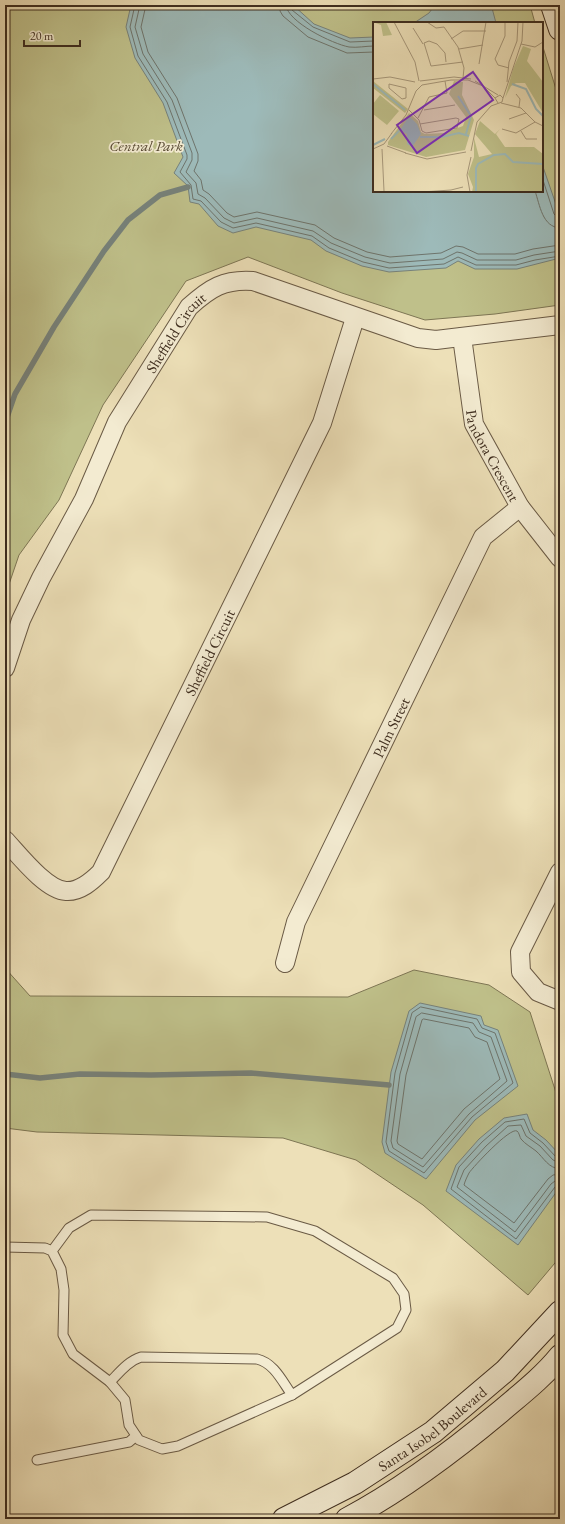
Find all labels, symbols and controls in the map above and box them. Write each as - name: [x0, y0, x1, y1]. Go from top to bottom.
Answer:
- scale bar: [24, 22, 80, 48]
- inset map: [373, 22, 543, 192]
- text: 20 m: [30, 28, 54, 44]
- park label: Central Park: [109, 136, 183, 155]
- street label: Sheffield Circuit: [141, 287, 209, 376]
- street label: Pandora Crescent: [463, 408, 525, 505]
- street label: Sheffield Circuit: [180, 606, 239, 699]
- street label: Palm Street: [368, 694, 413, 761]
- street label: Santa Isobel Boulevard: [374, 1381, 490, 1475]

